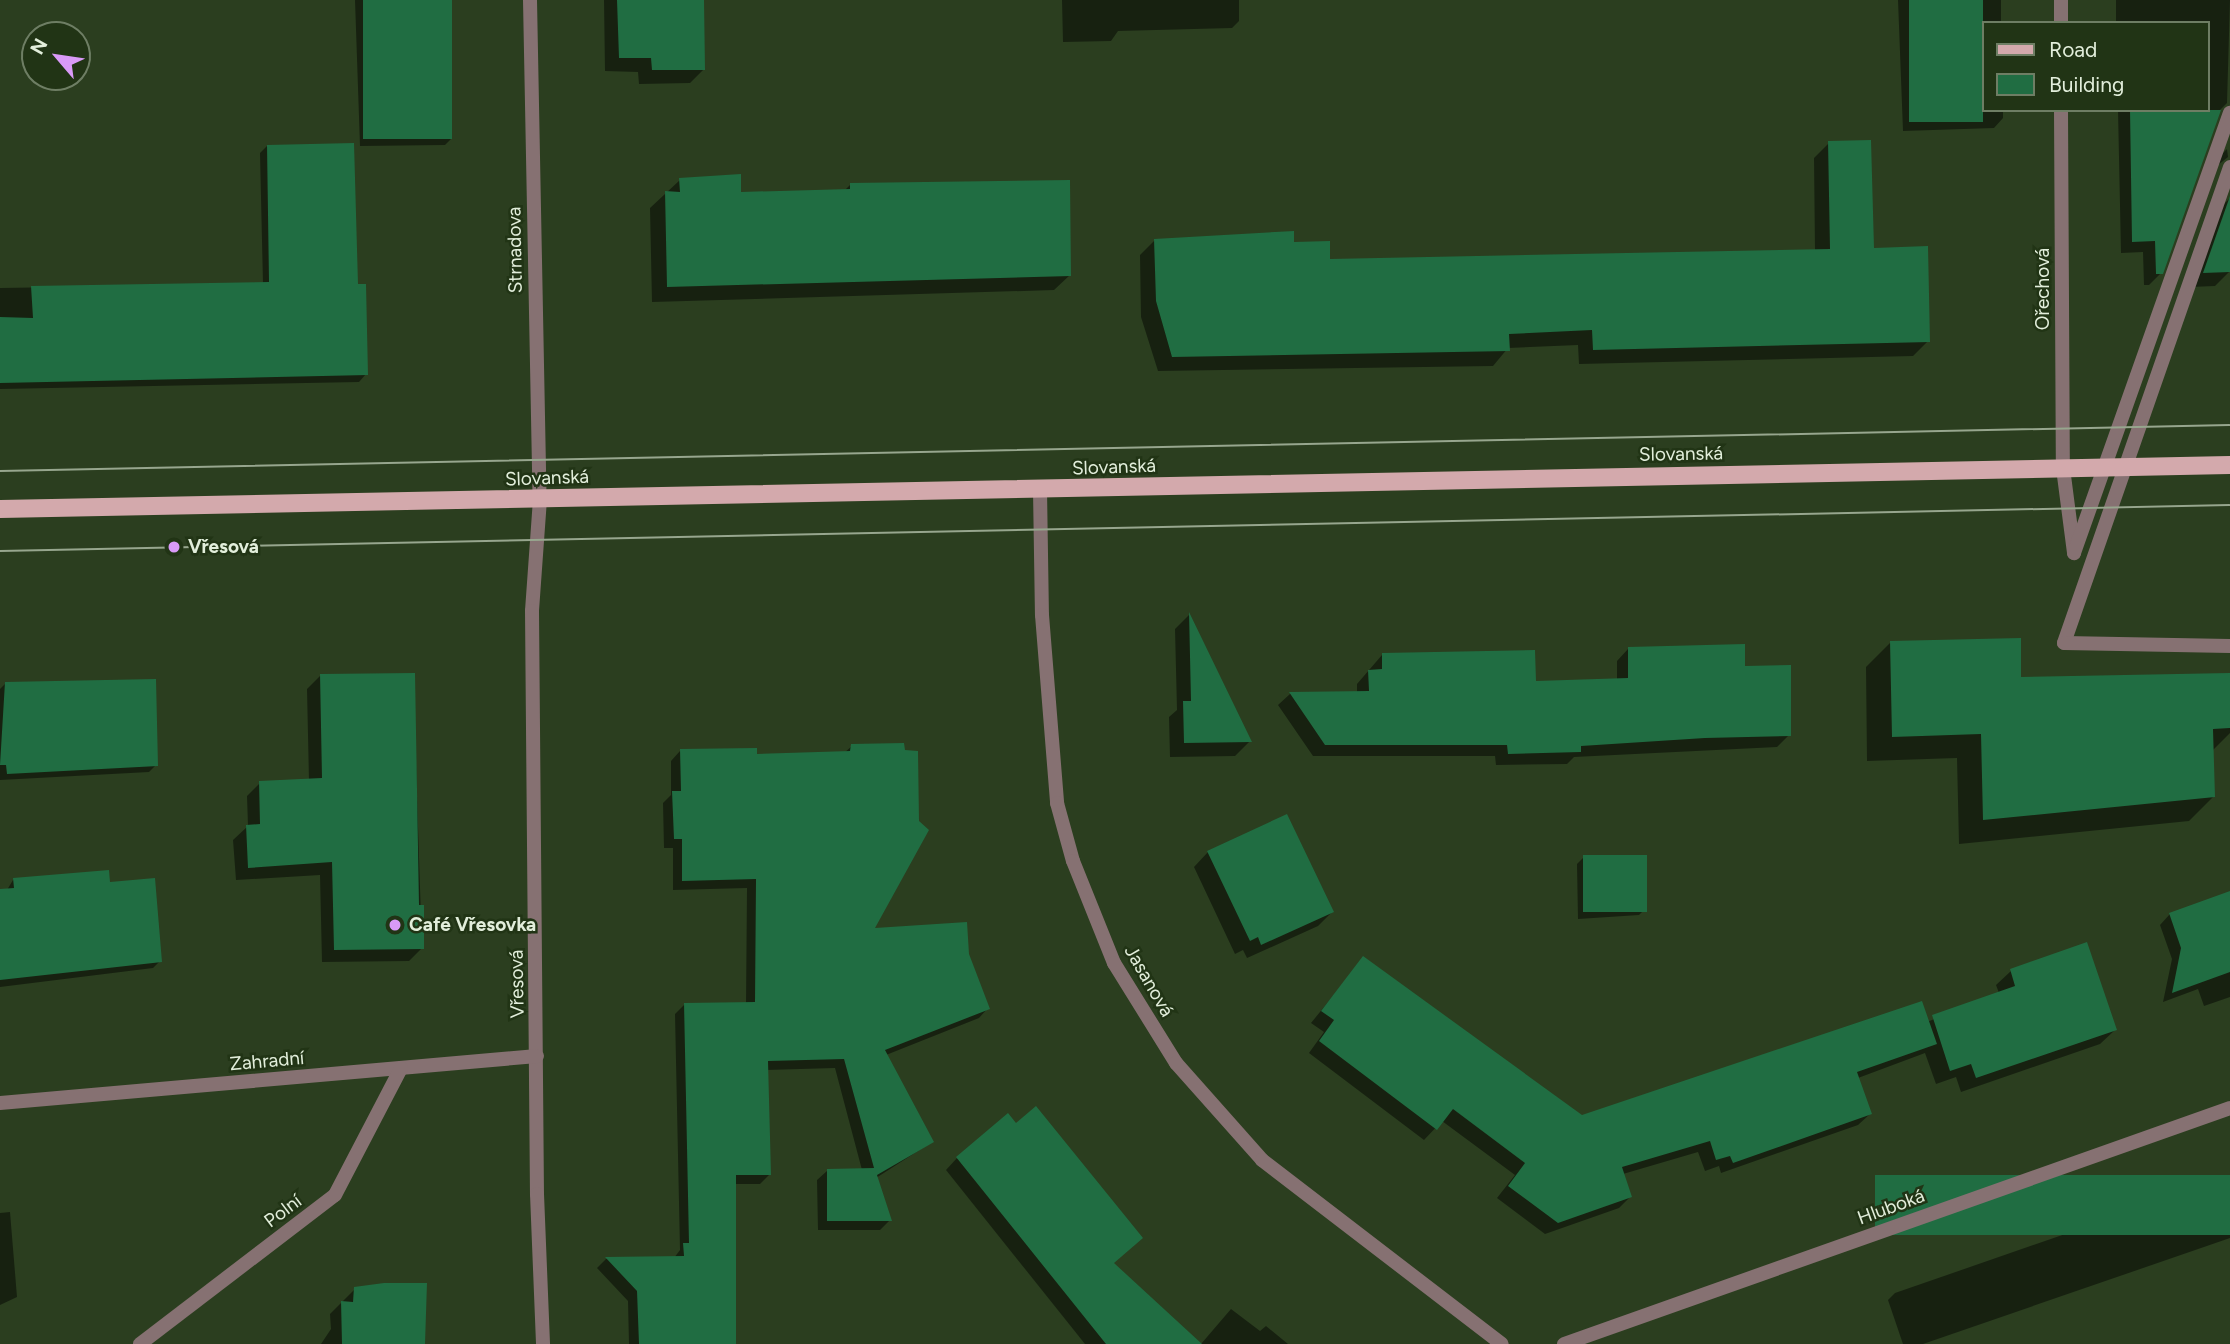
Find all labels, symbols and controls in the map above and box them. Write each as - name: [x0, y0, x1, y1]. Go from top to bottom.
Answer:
- north arrow: [21, 21, 91, 91]
- legend: [1982, 21, 2209, 112]
- text: N: [25, 35, 53, 59]
- text: Road: [2049, 37, 2097, 62]
- text: Building: [2049, 72, 2124, 97]
- street label: Strnadova: [503, 206, 527, 294]
- street label: Ořechová: [2032, 248, 2054, 330]
- street label: Slovanská: [1639, 442, 1723, 466]
- street label: Slovanská: [1072, 454, 1156, 480]
- street label: Slovanská: [505, 465, 589, 491]
- place label: Vřesová: [188, 536, 259, 558]
- marker: Vřesová: [166, 539, 182, 555]
- place label: Café Vřesovka: [409, 914, 536, 936]
- marker: Café Vřesovka: [387, 917, 403, 933]
- street label: Jasanová: [1119, 941, 1179, 1021]
- street label: Vřesová: [505, 949, 529, 1019]
- street label: Zahradní: [229, 1046, 305, 1076]
- street label: Hluboká: [1854, 1184, 1928, 1230]
- street label: Polní: [260, 1190, 306, 1232]

